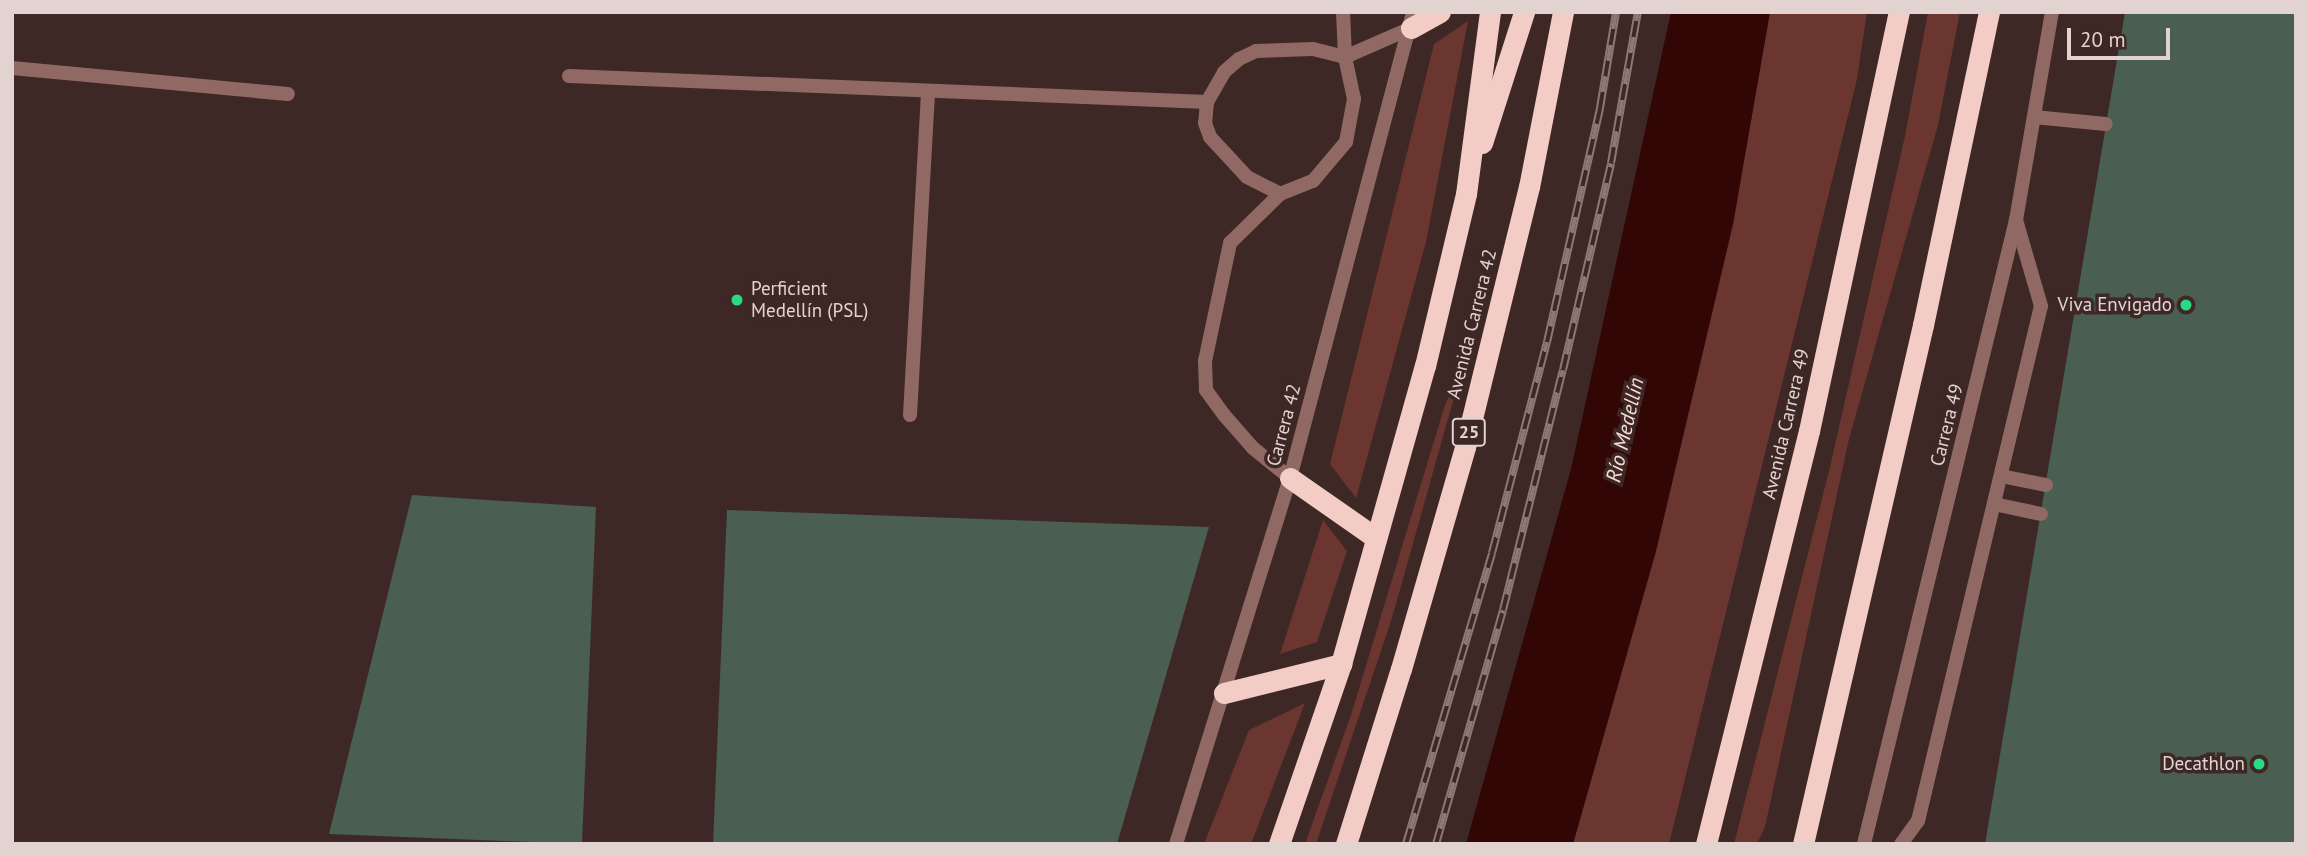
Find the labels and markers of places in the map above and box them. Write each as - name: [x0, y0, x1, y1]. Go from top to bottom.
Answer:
- place label: Perficient Medellín (PSL): [751, 278, 868, 322]
- marker: Perficient Medellín (PSL): [729, 292, 745, 308]
- place label: Viva Envigado: [2058, 294, 2172, 316]
- marker: Viva Envigado: [2178, 297, 2194, 313]
- place label: Decathlon: [2162, 753, 2245, 775]
- marker: Decathlon: [2251, 756, 2267, 772]

